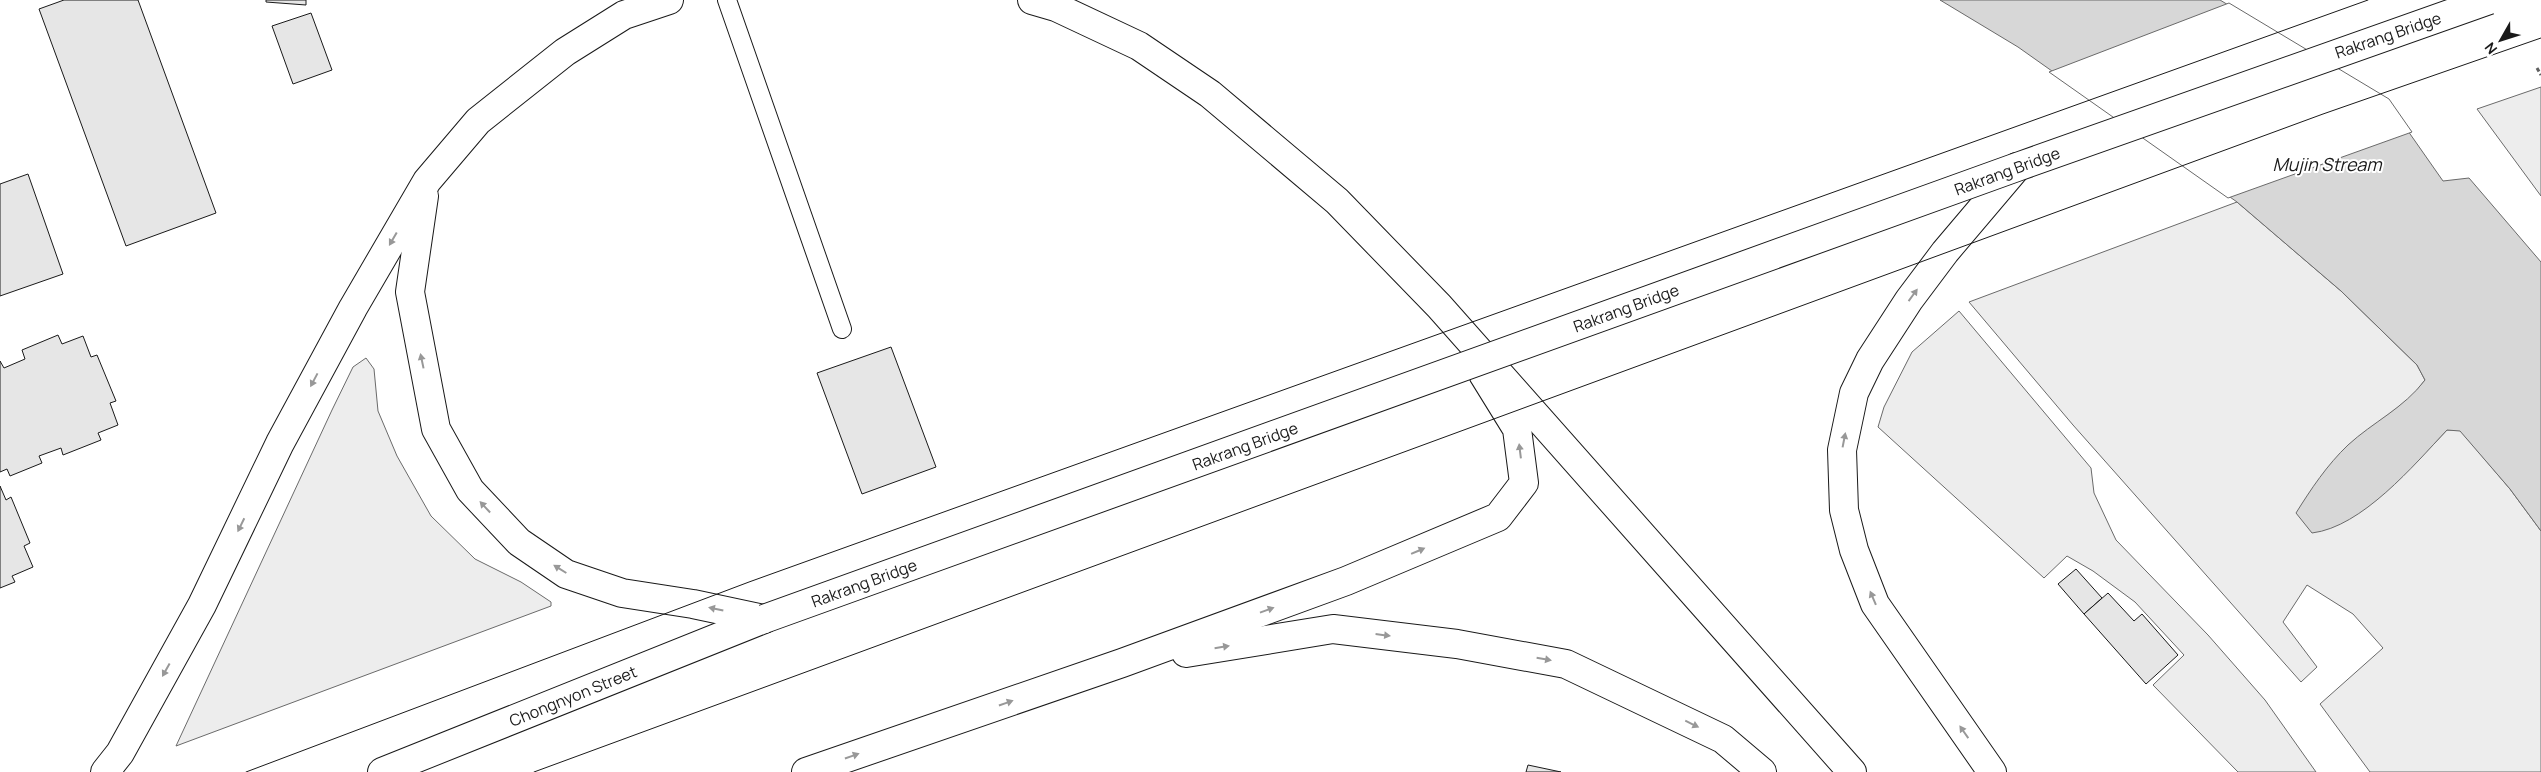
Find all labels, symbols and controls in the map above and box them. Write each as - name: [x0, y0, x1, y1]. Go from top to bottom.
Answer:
- street label: Rakrang Bridge: [2332, 7, 2444, 63]
- north arrow: [2476, 15, 2526, 65]
- text: N: [2480, 39, 2501, 58]
- street label: Rakrang Bridge: [1951, 142, 2063, 200]
- water label: Mujin Stream: [2272, 152, 2383, 176]
- one-way arrow: [389, 232, 398, 245]
- street label: Rakrang Bridge: [1570, 279, 1682, 337]
- one-way arrow: [1908, 288, 1918, 302]
- one-way arrow: [418, 353, 426, 368]
- one-way arrow: [310, 373, 318, 388]
- street label: Rakrang Bridge: [1189, 417, 1301, 475]
- one-way arrow: [1841, 432, 1849, 448]
- one-way arrow: [1516, 443, 1524, 459]
- one-way arrow: [479, 501, 491, 513]
- one-way arrow: [236, 518, 244, 532]
- one-way arrow: [1411, 547, 1426, 555]
- street label: Rakrang Bridge: [808, 554, 920, 612]
- one-way arrow: [553, 565, 566, 574]
- one-way arrow: [1868, 591, 1876, 605]
- one-way arrow: [709, 605, 724, 613]
- one-way arrow: [1259, 606, 1274, 613]
- one-way arrow: [1375, 631, 1391, 639]
- one-way arrow: [1215, 643, 1231, 651]
- one-way arrow: [1536, 656, 1552, 664]
- street label: Chongnyon Street: [506, 660, 640, 732]
- one-way arrow: [162, 663, 171, 676]
- one-way arrow: [999, 699, 1014, 707]
- one-way arrow: [1685, 720, 1699, 728]
- one-way arrow: [1959, 725, 1969, 739]
- one-way arrow: [845, 752, 860, 760]

